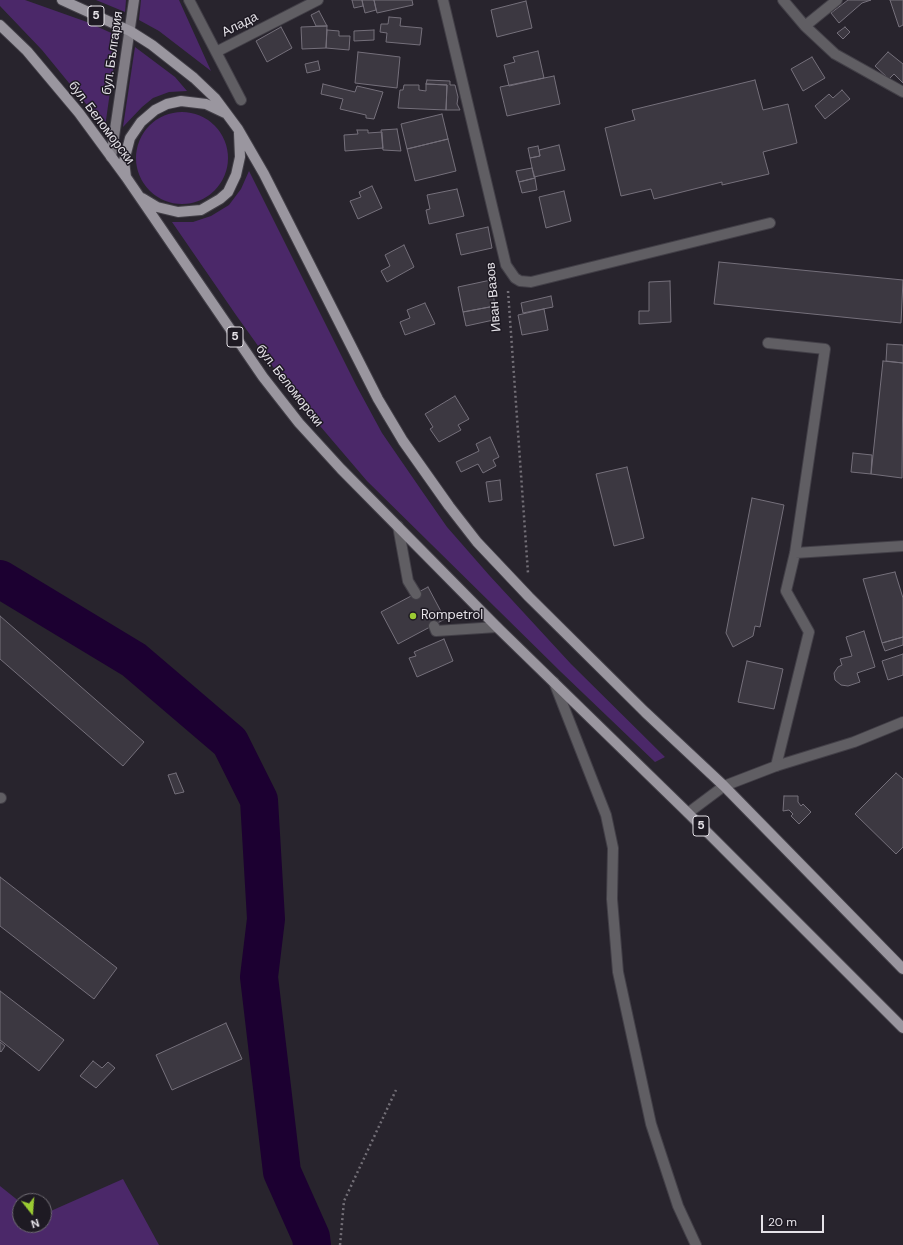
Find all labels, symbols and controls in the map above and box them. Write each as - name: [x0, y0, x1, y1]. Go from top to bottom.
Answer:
- road number: 5: [88, 6, 104, 26]
- street label: Алада: [219, 9, 261, 41]
- street label: бул. България: [99, 10, 127, 96]
- street label: бул. Беломорски: [65, 78, 137, 168]
- street label: Иван Вазов: [483, 262, 505, 332]
- road number: 5: [227, 327, 243, 347]
- street label: бул. Беломорски: [252, 342, 326, 430]
- place label: Rompetrol: [421, 608, 483, 624]
- marker: Rompetrol: [408, 611, 418, 621]
- road number: 5: [693, 816, 709, 836]
- north arrow: [12, 1193, 52, 1233]
- scale bar: [763, 1207, 826, 1233]
- text: 20 m: [768, 1214, 797, 1230]
- text: N: [29, 1216, 41, 1231]

